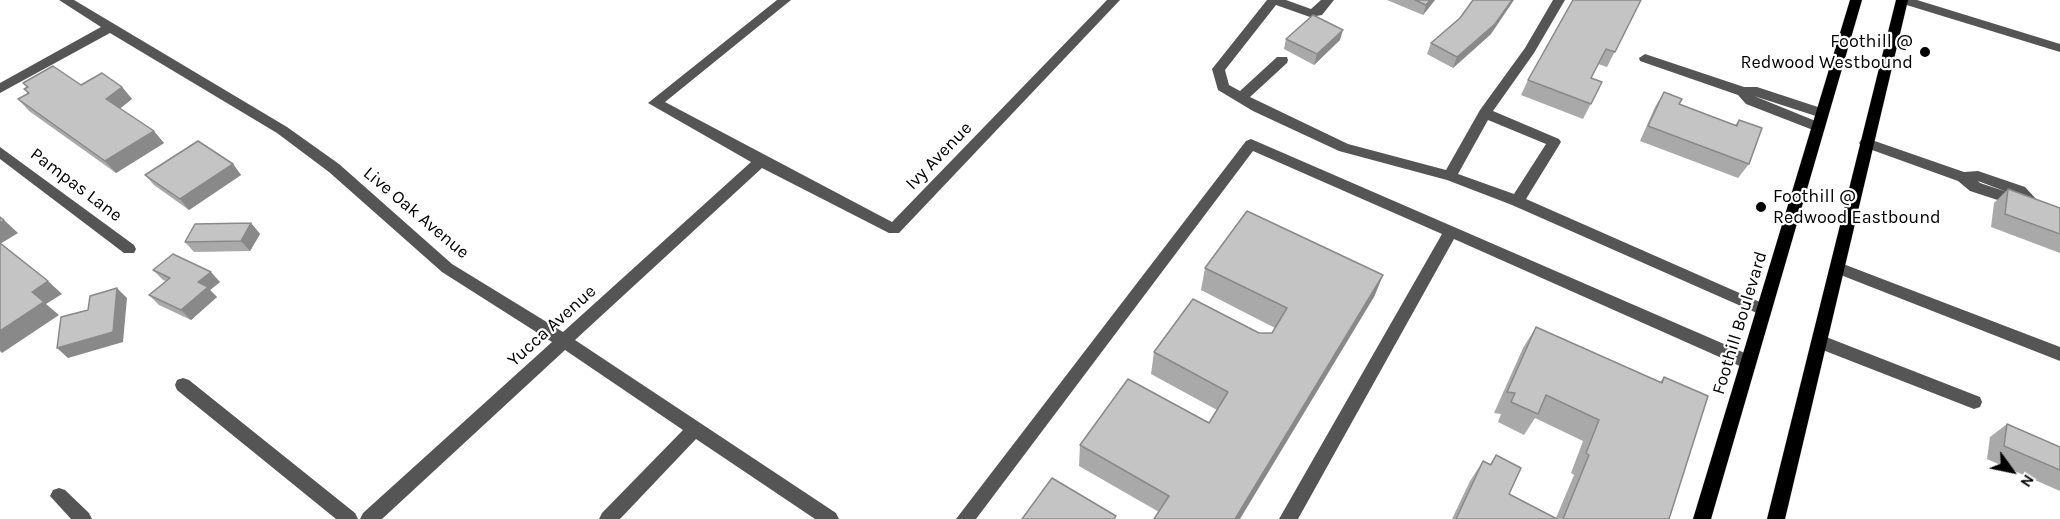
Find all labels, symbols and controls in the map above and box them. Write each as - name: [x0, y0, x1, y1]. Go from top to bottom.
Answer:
- place label: Foothill @ Redwood Westbound: [1740, 31, 1913, 74]
- marker: Foothill @ Redwood Westbound: [1918, 45, 1932, 59]
- street label: Ivy Avenue: [901, 118, 977, 194]
- street label: Pampas Lane: [26, 143, 126, 227]
- street label: Live Oak Avenue: [359, 162, 473, 264]
- place label: Foothill @ Redwood Eastbound: [1773, 186, 1941, 228]
- marker: Foothill @ Redwood Eastbound: [1754, 200, 1768, 214]
- street label: Foothill Boulevard: [1708, 249, 1772, 397]
- street label: Yucca Avenue: [503, 281, 601, 371]
- north arrow: [1982, 441, 2042, 501]
- text: N: [2016, 471, 2039, 491]

